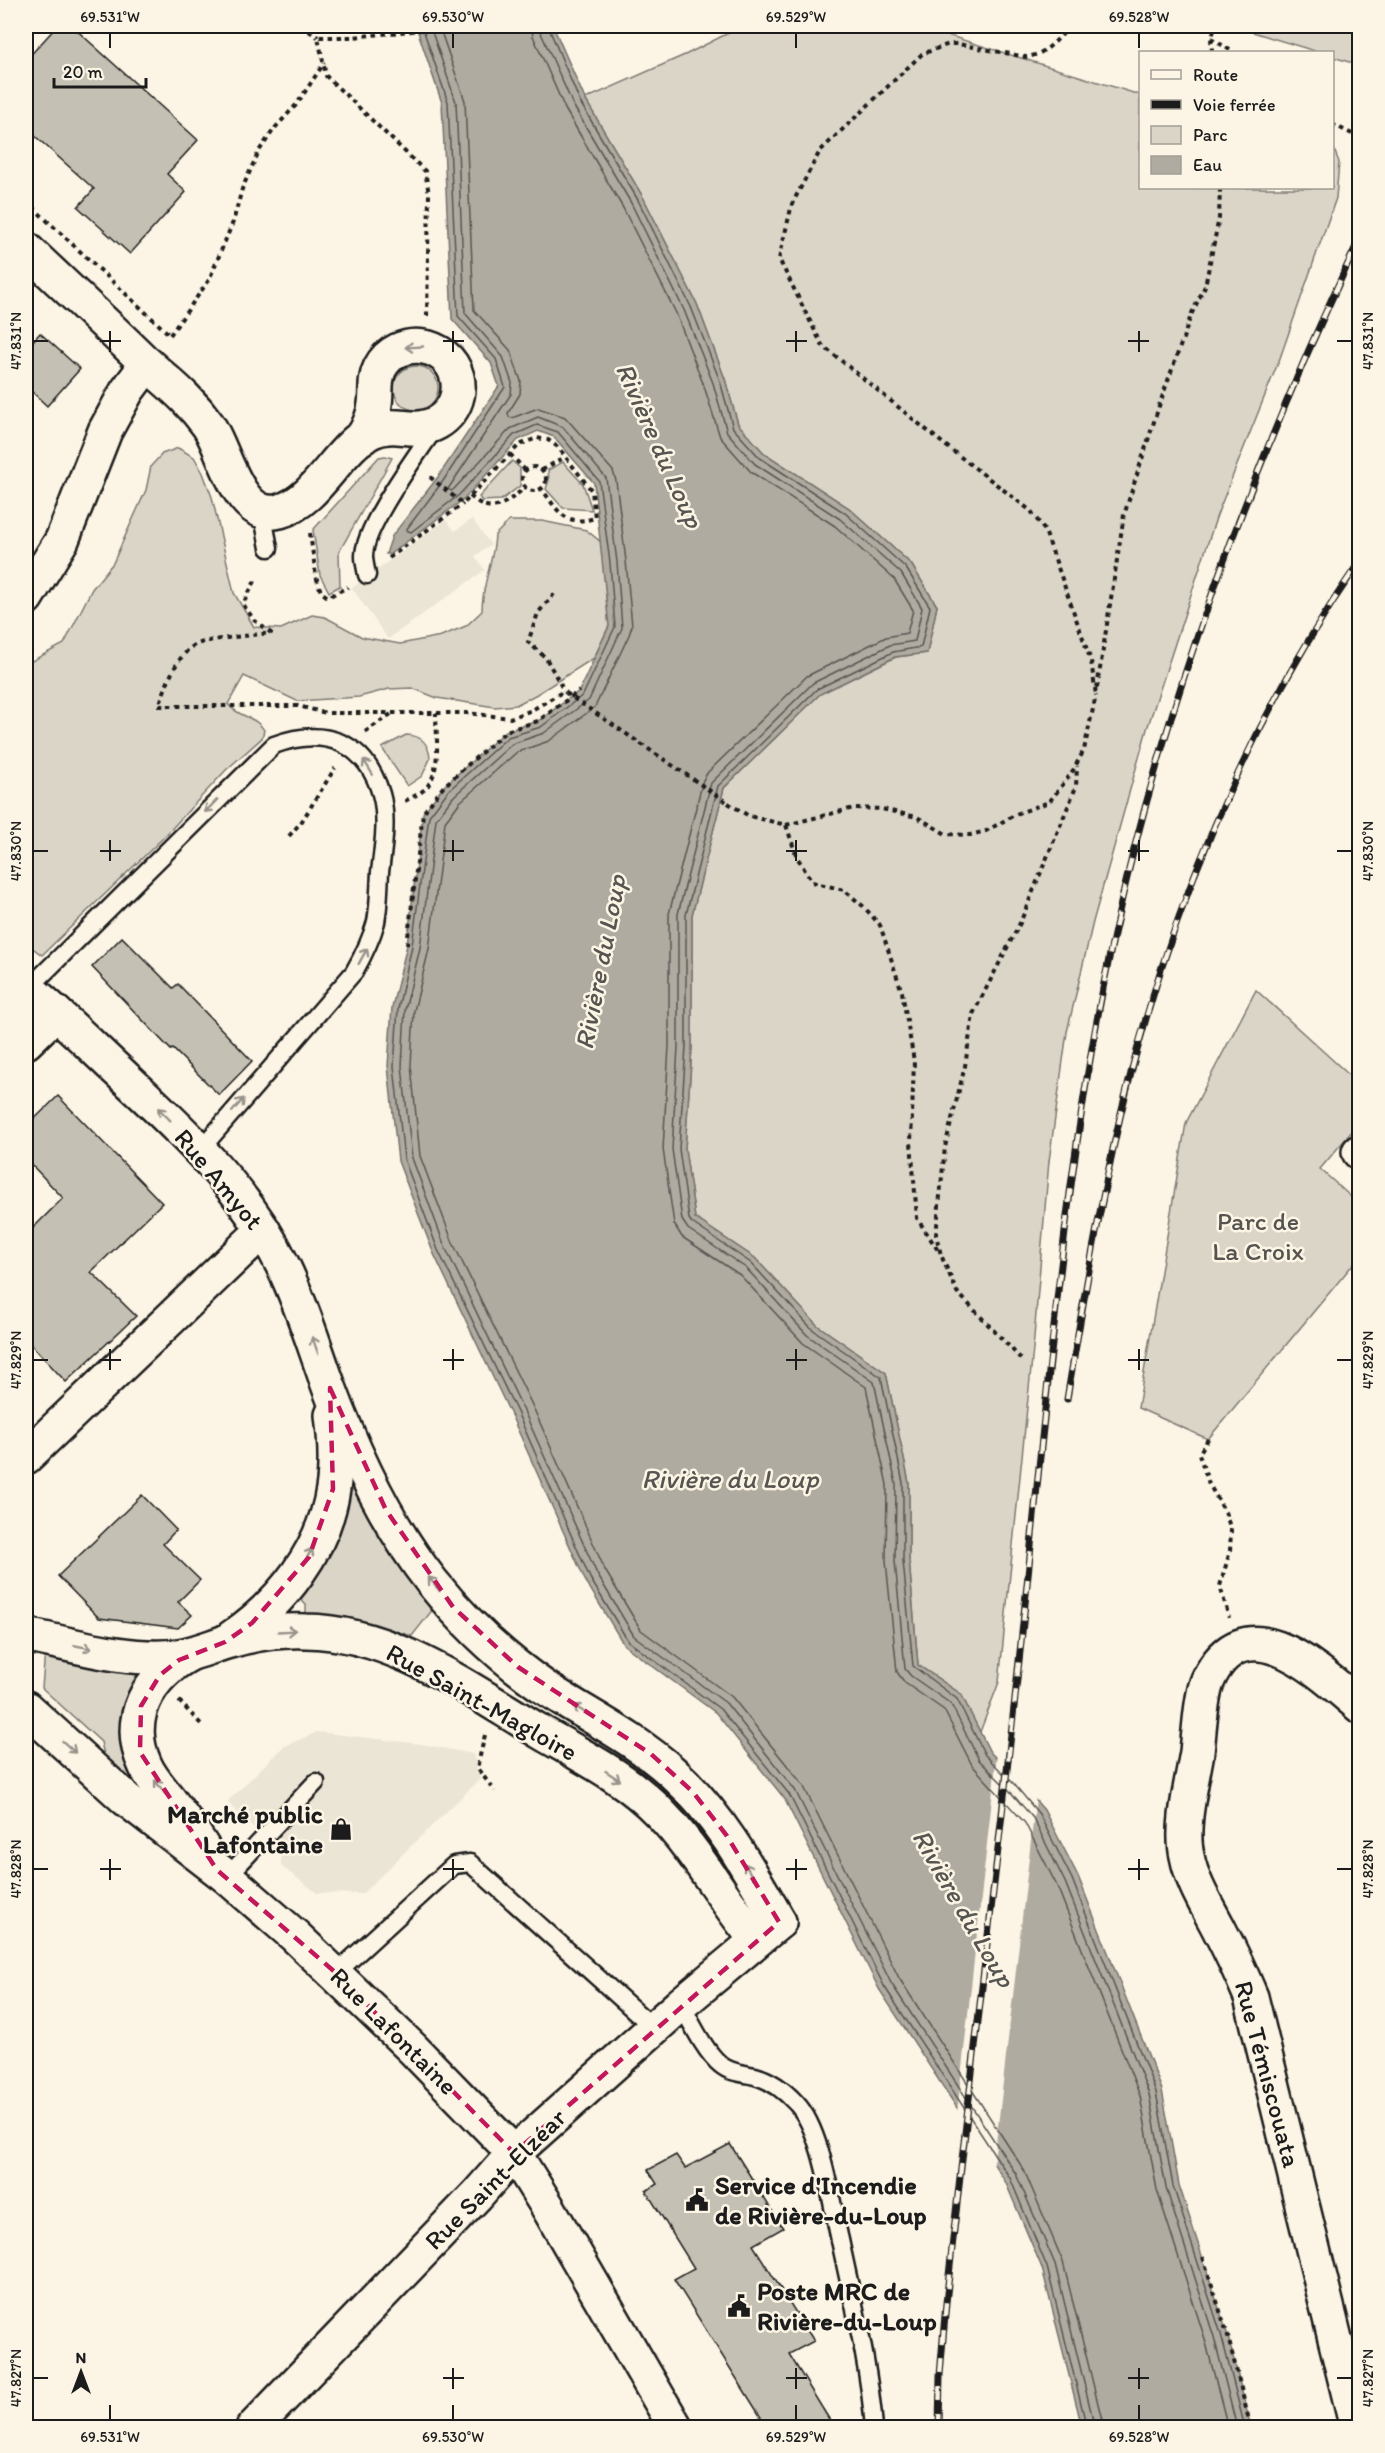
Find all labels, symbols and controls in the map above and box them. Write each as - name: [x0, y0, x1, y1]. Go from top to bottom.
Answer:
- text: 69.531°W: [80, 8, 140, 26]
- text: 69.530°W: [422, 8, 484, 26]
- text: 69.529°W: [766, 8, 826, 26]
- text: 69.528°W: [1109, 8, 1170, 26]
- scale bar: [54, 51, 146, 89]
- legend: [1139, 51, 1334, 189]
- text: 20 m: [63, 61, 103, 83]
- text: Route: [1193, 64, 1238, 86]
- text: Voie ferrée: [1193, 94, 1275, 116]
- text: Parc: [1193, 124, 1227, 146]
- text: Eau: [1193, 154, 1222, 176]
- text: 47.831°N: [7, 312, 25, 370]
- text: 47.831°N: [1359, 312, 1377, 370]
- one-way arrow: [405, 342, 425, 353]
- water label: Rivière du Loup: [609, 357, 712, 534]
- one-way arrow: [361, 759, 373, 776]
- one-way arrow: [203, 798, 218, 813]
- text: 47.830°N: [7, 821, 25, 881]
- text: 47.830°N: [1359, 821, 1377, 881]
- water label: Rivière du Loup: [567, 870, 633, 1052]
- one-way arrow: [357, 948, 369, 965]
- one-way arrow: [231, 1098, 245, 1113]
- one-way arrow: [156, 1107, 171, 1121]
- street label: Rue Amyot: [168, 1122, 271, 1236]
- park label: Parc de La Croix: [1212, 1205, 1304, 1267]
- text: 47.829°N: [7, 1331, 25, 1389]
- text: 47.829°N: [1359, 1331, 1377, 1389]
- one-way arrow: [309, 1336, 320, 1354]
- water label: Rivière du Loup: [641, 1462, 820, 1495]
- one-way arrow: [303, 1548, 315, 1565]
- one-way arrow: [427, 1576, 440, 1592]
- one-way arrow: [276, 1626, 296, 1637]
- street label: Rue Saint-Magloire: [381, 1636, 583, 1768]
- one-way arrow: [73, 1642, 92, 1653]
- one-way arrow: [573, 1704, 589, 1716]
- one-way arrow: [61, 1740, 76, 1754]
- one-way arrow: [605, 1770, 621, 1782]
- one-way arrow: [153, 1779, 166, 1795]
- place label: Marché public Lafontaine: [167, 1798, 323, 1860]
- shop icon: Marché public Lafontaine: [328, 1816, 354, 1842]
- water label: Rivière du Loup: [905, 1823, 1023, 1994]
- text: 47.828°N: [7, 1839, 25, 1899]
- text: 47.828°N: [1359, 1839, 1377, 1899]
- one-way arrow: [743, 1863, 755, 1880]
- street label: Rue Lafontaine: [323, 1960, 465, 2102]
- street label: Rue Témiscouata: [1228, 1977, 1308, 2171]
- street label: Rue Saint-Elzéar: [417, 2101, 573, 2257]
- place label: Service d'Incendie de Rivière-du-Loup: [715, 2169, 927, 2231]
- public building icon: Service d'Incendie de Rivière-du-Loup: [684, 2187, 710, 2213]
- place label: Poste MRC de Rivière-du-Loup: [757, 2275, 937, 2337]
- public building icon: Poste MRC de Rivière-du-Loup: [726, 2293, 752, 2319]
- north arrow: [51, 2342, 111, 2402]
- text: N: [76, 2348, 86, 2367]
- text: 47.827°N: [7, 2349, 25, 2407]
- text: 47.827°N: [1359, 2349, 1377, 2407]
- text: 69.531°W: [80, 2428, 140, 2446]
- text: 69.530°W: [422, 2428, 484, 2446]
- text: 69.529°W: [766, 2428, 826, 2446]
- text: 69.528°W: [1109, 2428, 1170, 2446]

